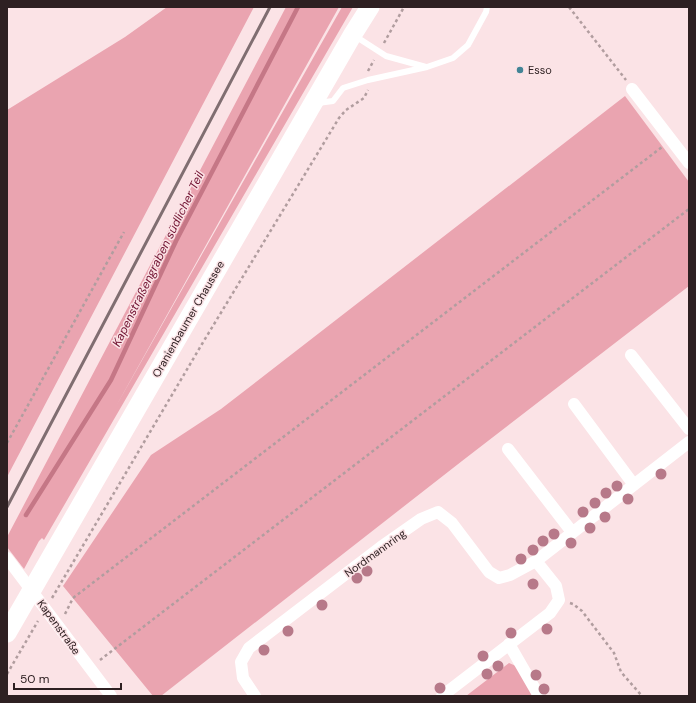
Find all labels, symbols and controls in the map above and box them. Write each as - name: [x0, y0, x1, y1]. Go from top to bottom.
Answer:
- place label: Esso: [528, 63, 552, 77]
- marker: Esso: [515, 65, 525, 75]
- water label: Kapenstraßengraben südlicher Teil: [109, 169, 208, 349]
- street label: Oranienbaumer Chaussee: [149, 258, 227, 380]
- street label: Nordmannring: [342, 526, 408, 580]
- street label: Kapenstraße: [34, 597, 84, 657]
- scale bar: [14, 665, 121, 691]
- text: 50 m: [20, 671, 49, 687]

